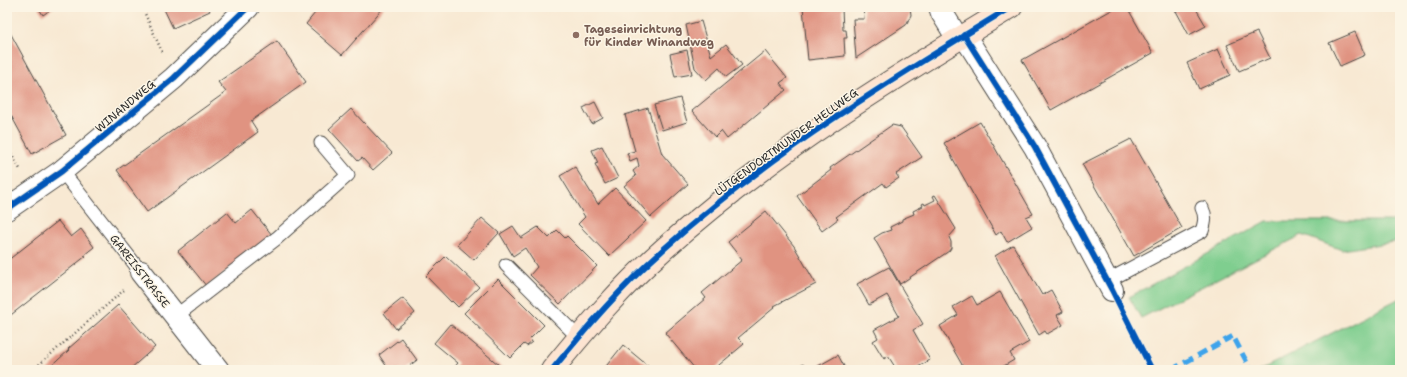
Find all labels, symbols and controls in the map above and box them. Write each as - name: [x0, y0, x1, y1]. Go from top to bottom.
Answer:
- place label: Tageseinrichtung für Kinder Winandweg: [584, 22, 714, 50]
- marker: Tageseinrichtung für Kinder Winandweg: [571, 30, 581, 40]
- street label: WINANDWEG: [92, 76, 159, 136]
- street label: LÜTGENDORTMUNDER HELLWEG: [712, 85, 862, 200]
- street label: GAREISSTRASSE: [106, 232, 173, 311]

